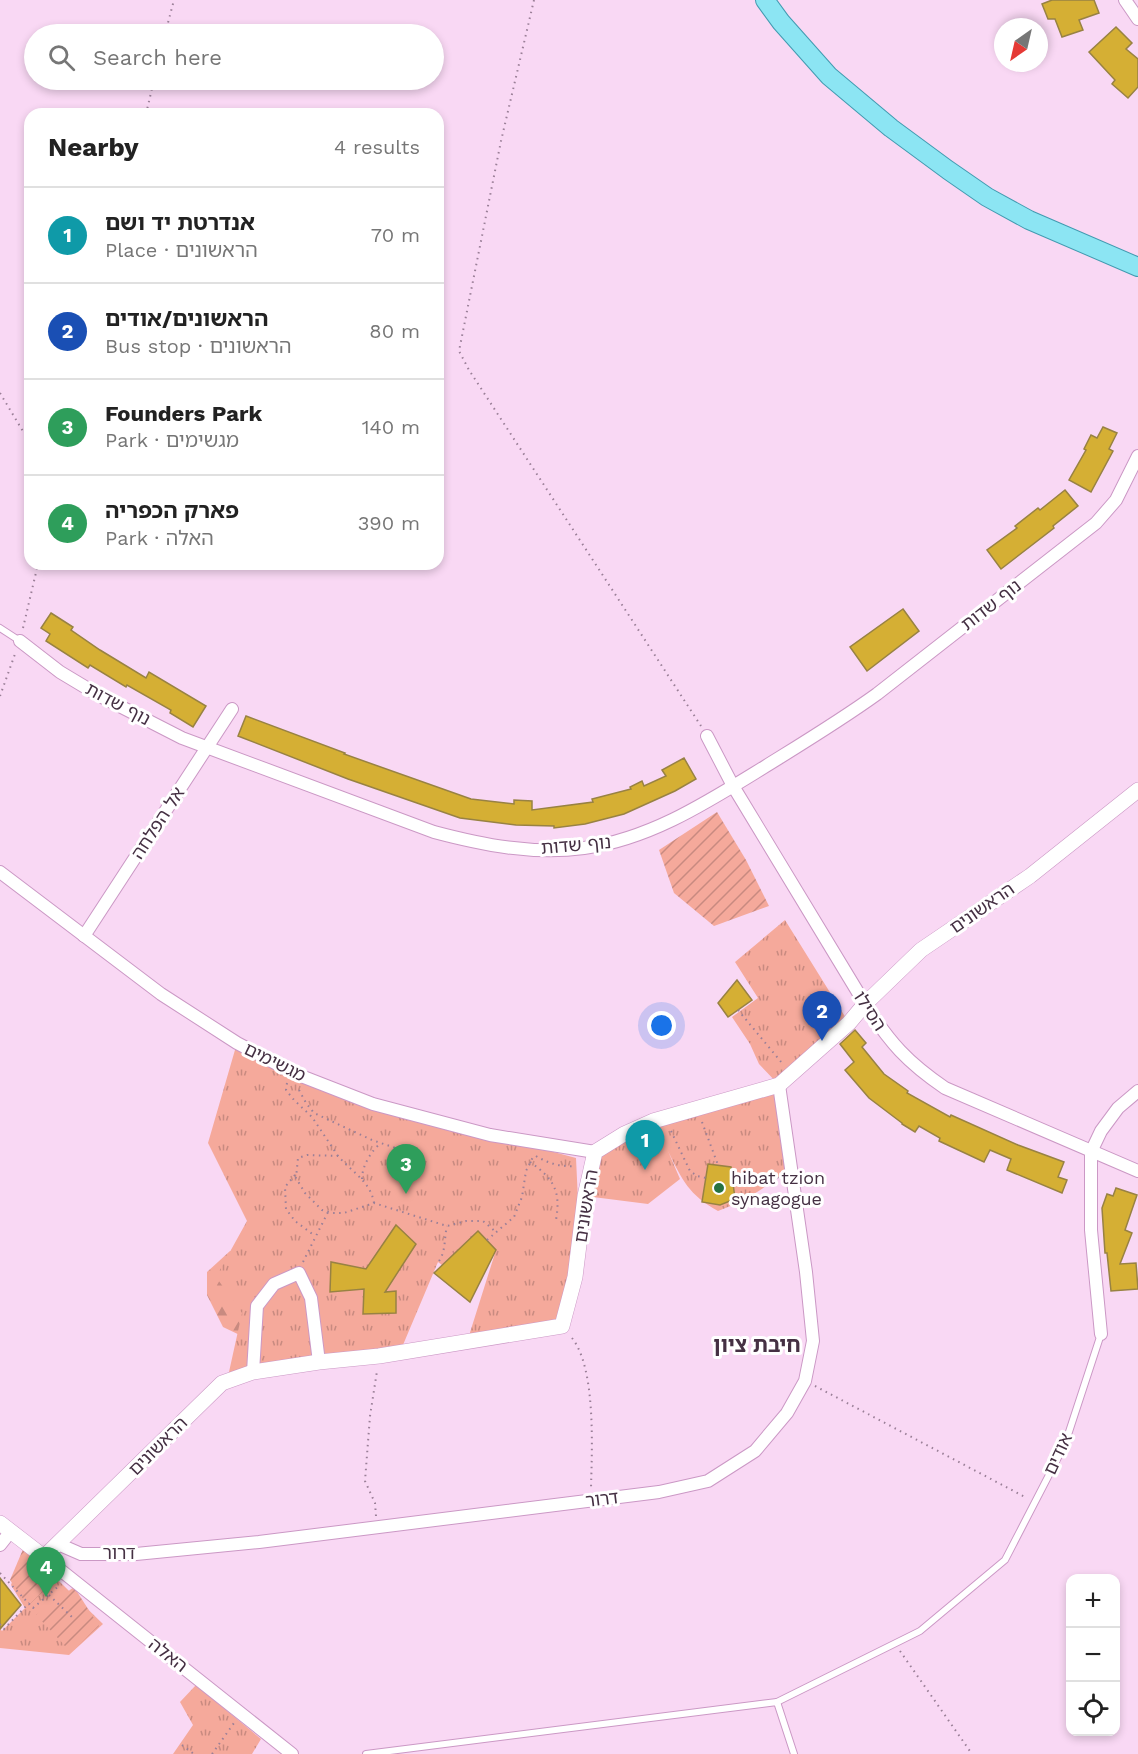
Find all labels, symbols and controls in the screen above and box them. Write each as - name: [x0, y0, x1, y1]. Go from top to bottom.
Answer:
- north arrow: [994, 18, 1048, 72]
- search box: [24, 24, 444, 90]
- icon: search: [45, 41, 78, 74]
- text: Search here: [93, 45, 222, 70]
- text: Nearby: [48, 132, 139, 162]
- text: 4 results: [334, 135, 420, 159]
- text: אנדרטת יד ושם: [105, 210, 255, 235]
- text: 1: [63, 223, 72, 247]
- text: 70 m: [371, 223, 420, 247]
- text: Place · הראשונים: [105, 238, 258, 262]
- text: הראשונים/אודים: [105, 306, 268, 331]
- text: 2: [62, 319, 73, 343]
- text: 80 m: [369, 319, 420, 343]
- text: Bus stop · הראשונים: [105, 334, 292, 358]
- text: Founders Park: [105, 401, 262, 426]
- text: 3: [62, 415, 73, 439]
- text: 140 m: [362, 415, 420, 439]
- text: Park · מגשימים: [105, 428, 239, 452]
- text: פארק הכפריה: [105, 498, 239, 523]
- text: 4: [61, 511, 74, 535]
- text: 390 m: [358, 511, 420, 535]
- text: Park · האלה: [105, 526, 214, 550]
- street label: נוף שדות: [957, 575, 1025, 634]
- street label: נוף שדות: [82, 678, 154, 729]
- street label: אל הפלחה: [127, 783, 189, 863]
- street label: נוף שדות: [540, 831, 612, 858]
- street label: הראשונים: [945, 878, 1018, 937]
- street label: הסילו: [850, 987, 891, 1034]
- pin: 2: [802, 992, 842, 1041]
- your location: [647, 1011, 676, 1040]
- street label: מגשימים: [241, 1038, 310, 1085]
- pin: 1: [626, 1120, 664, 1170]
- pin: 3: [386, 1144, 426, 1194]
- place label: hibat tzion synagogue: [731, 1167, 825, 1209]
- street label: הראשונים: [569, 1168, 602, 1244]
- marker: hibat tzion synagogue: [712, 1181, 726, 1195]
- district label: חיבת ציון: [713, 1332, 801, 1357]
- street label: הראשונים: [124, 1412, 191, 1479]
- street label: אודים: [1039, 1430, 1076, 1478]
- street label: דרור: [584, 1486, 620, 1511]
- street label: דרור: [102, 1542, 136, 1563]
- pin: 4: [26, 1548, 66, 1597]
- map controls: [1066, 1574, 1120, 1736]
- button: +: [1066, 1574, 1120, 1628]
- button: −: [1066, 1628, 1120, 1682]
- street label: האלה: [145, 1633, 192, 1676]
- button: locate: [1066, 1682, 1120, 1736]

